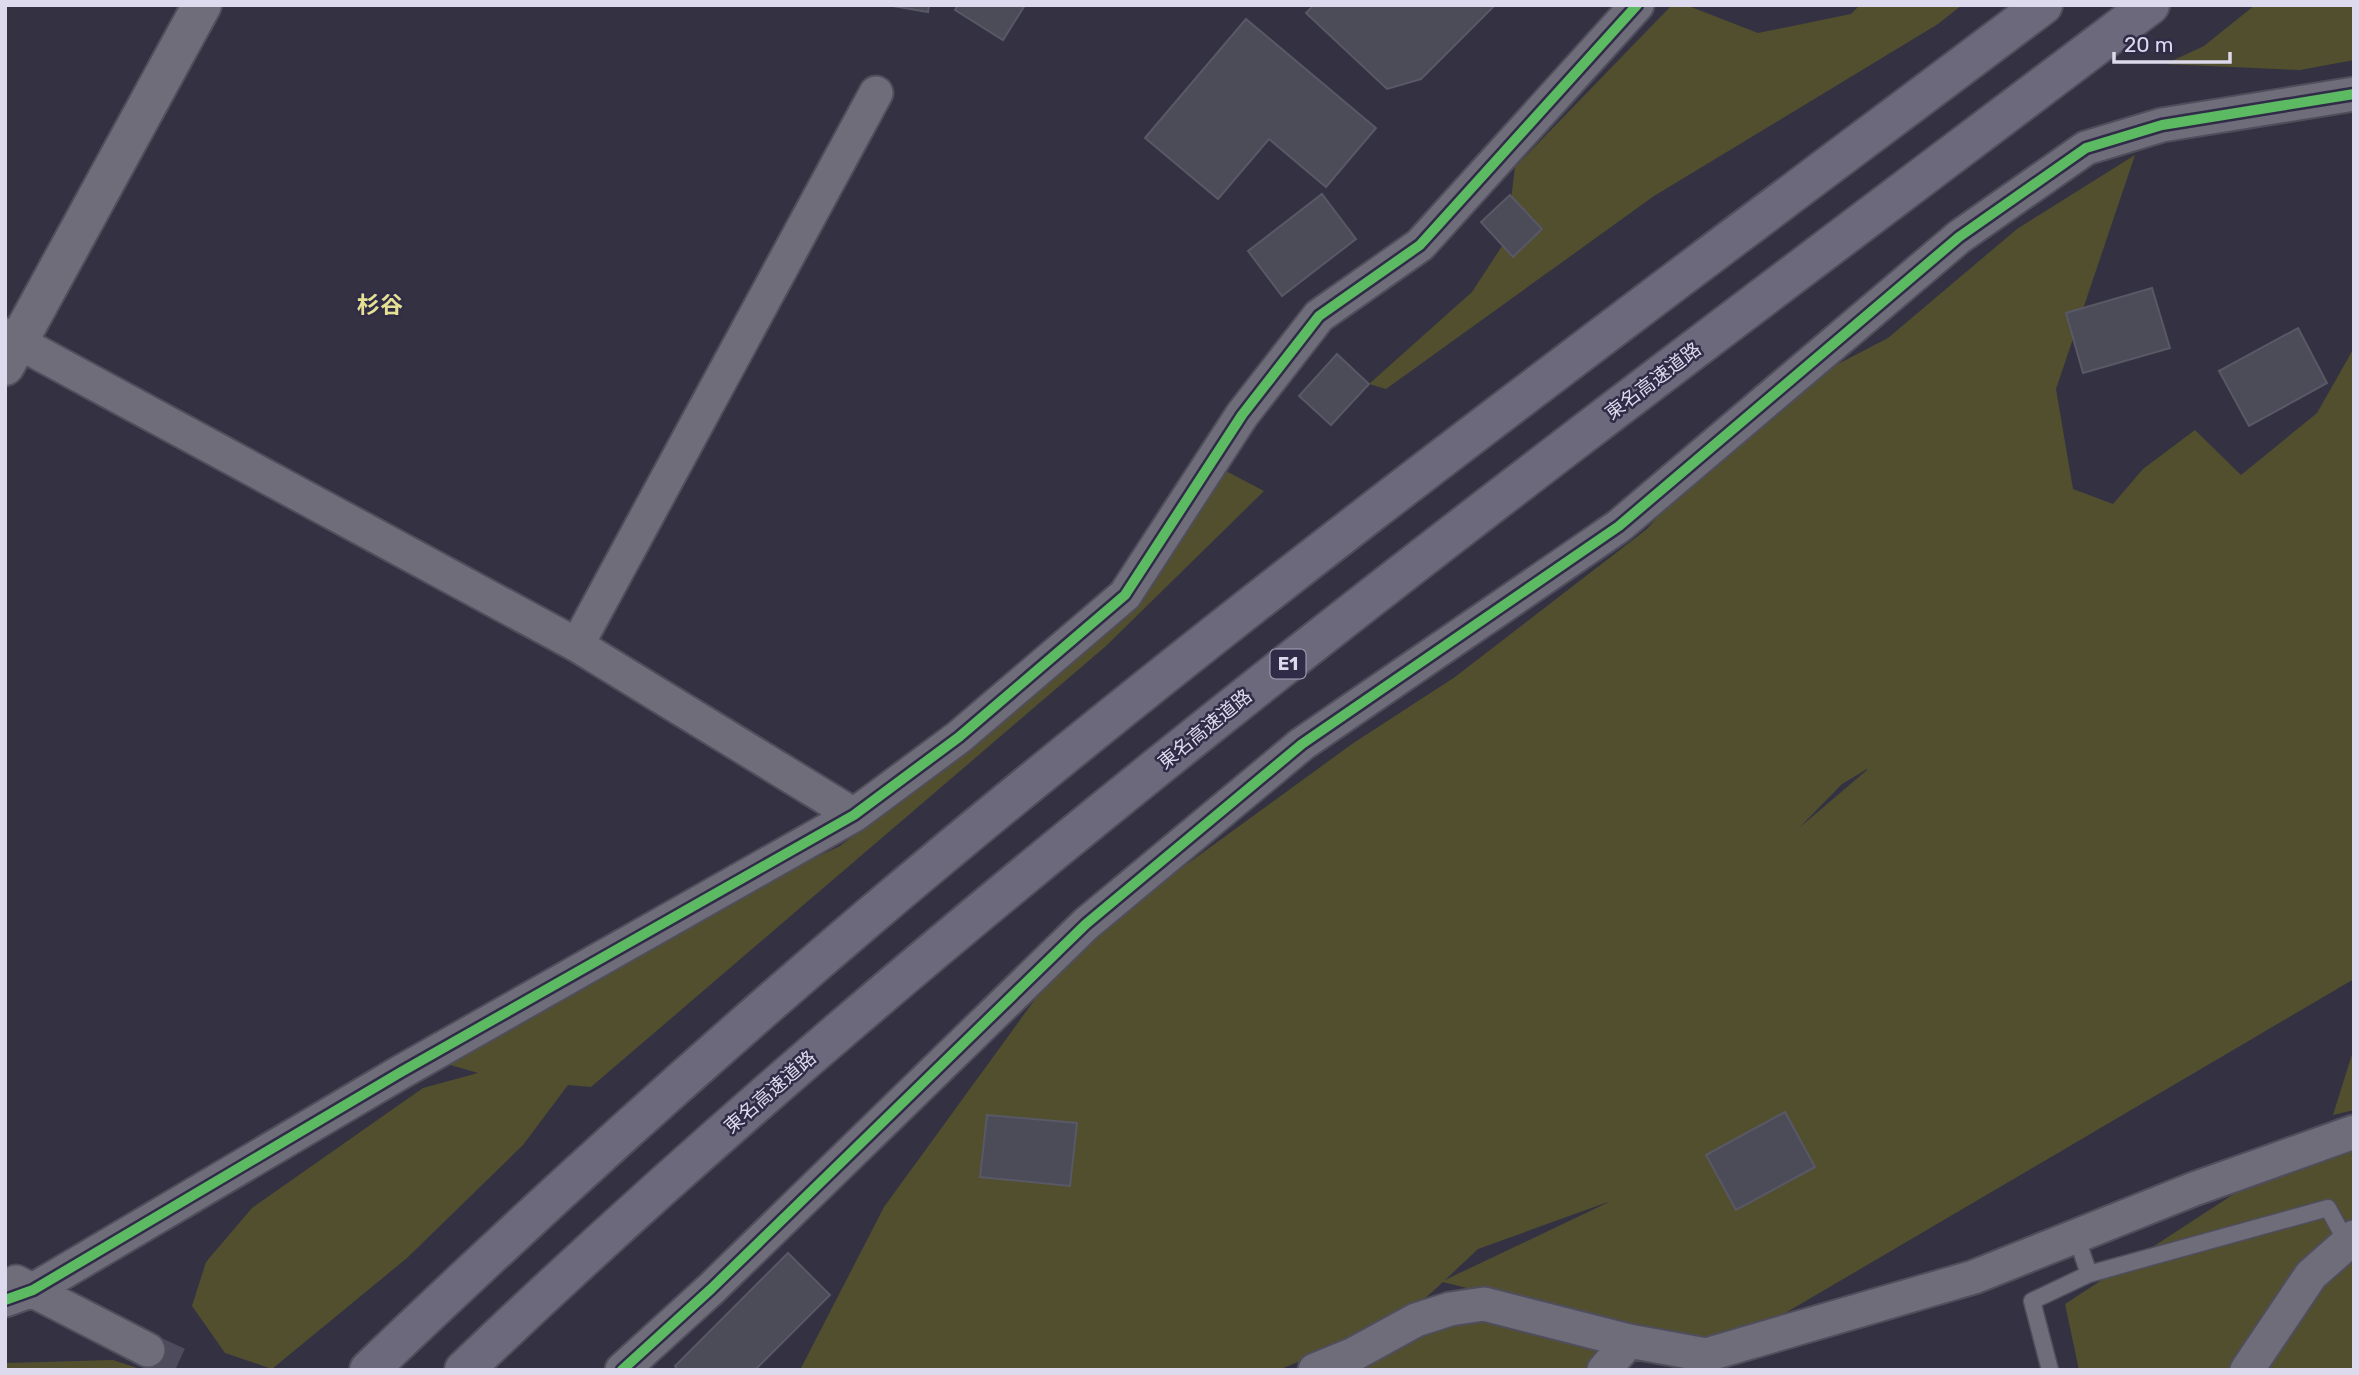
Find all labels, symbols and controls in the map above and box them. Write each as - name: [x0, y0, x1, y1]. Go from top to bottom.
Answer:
- scale bar: [2114, 21, 2230, 65]
- text: 20 m: [2124, 32, 2173, 57]
- district label: 杉谷: [357, 291, 403, 319]
- street label: 東名高速道路: [1601, 338, 1705, 424]
- road number: E1: [1270, 650, 1306, 678]
- street label: 東名高速道路: [1153, 684, 1257, 774]
- street label: 東名高速道路: [719, 1046, 821, 1138]

